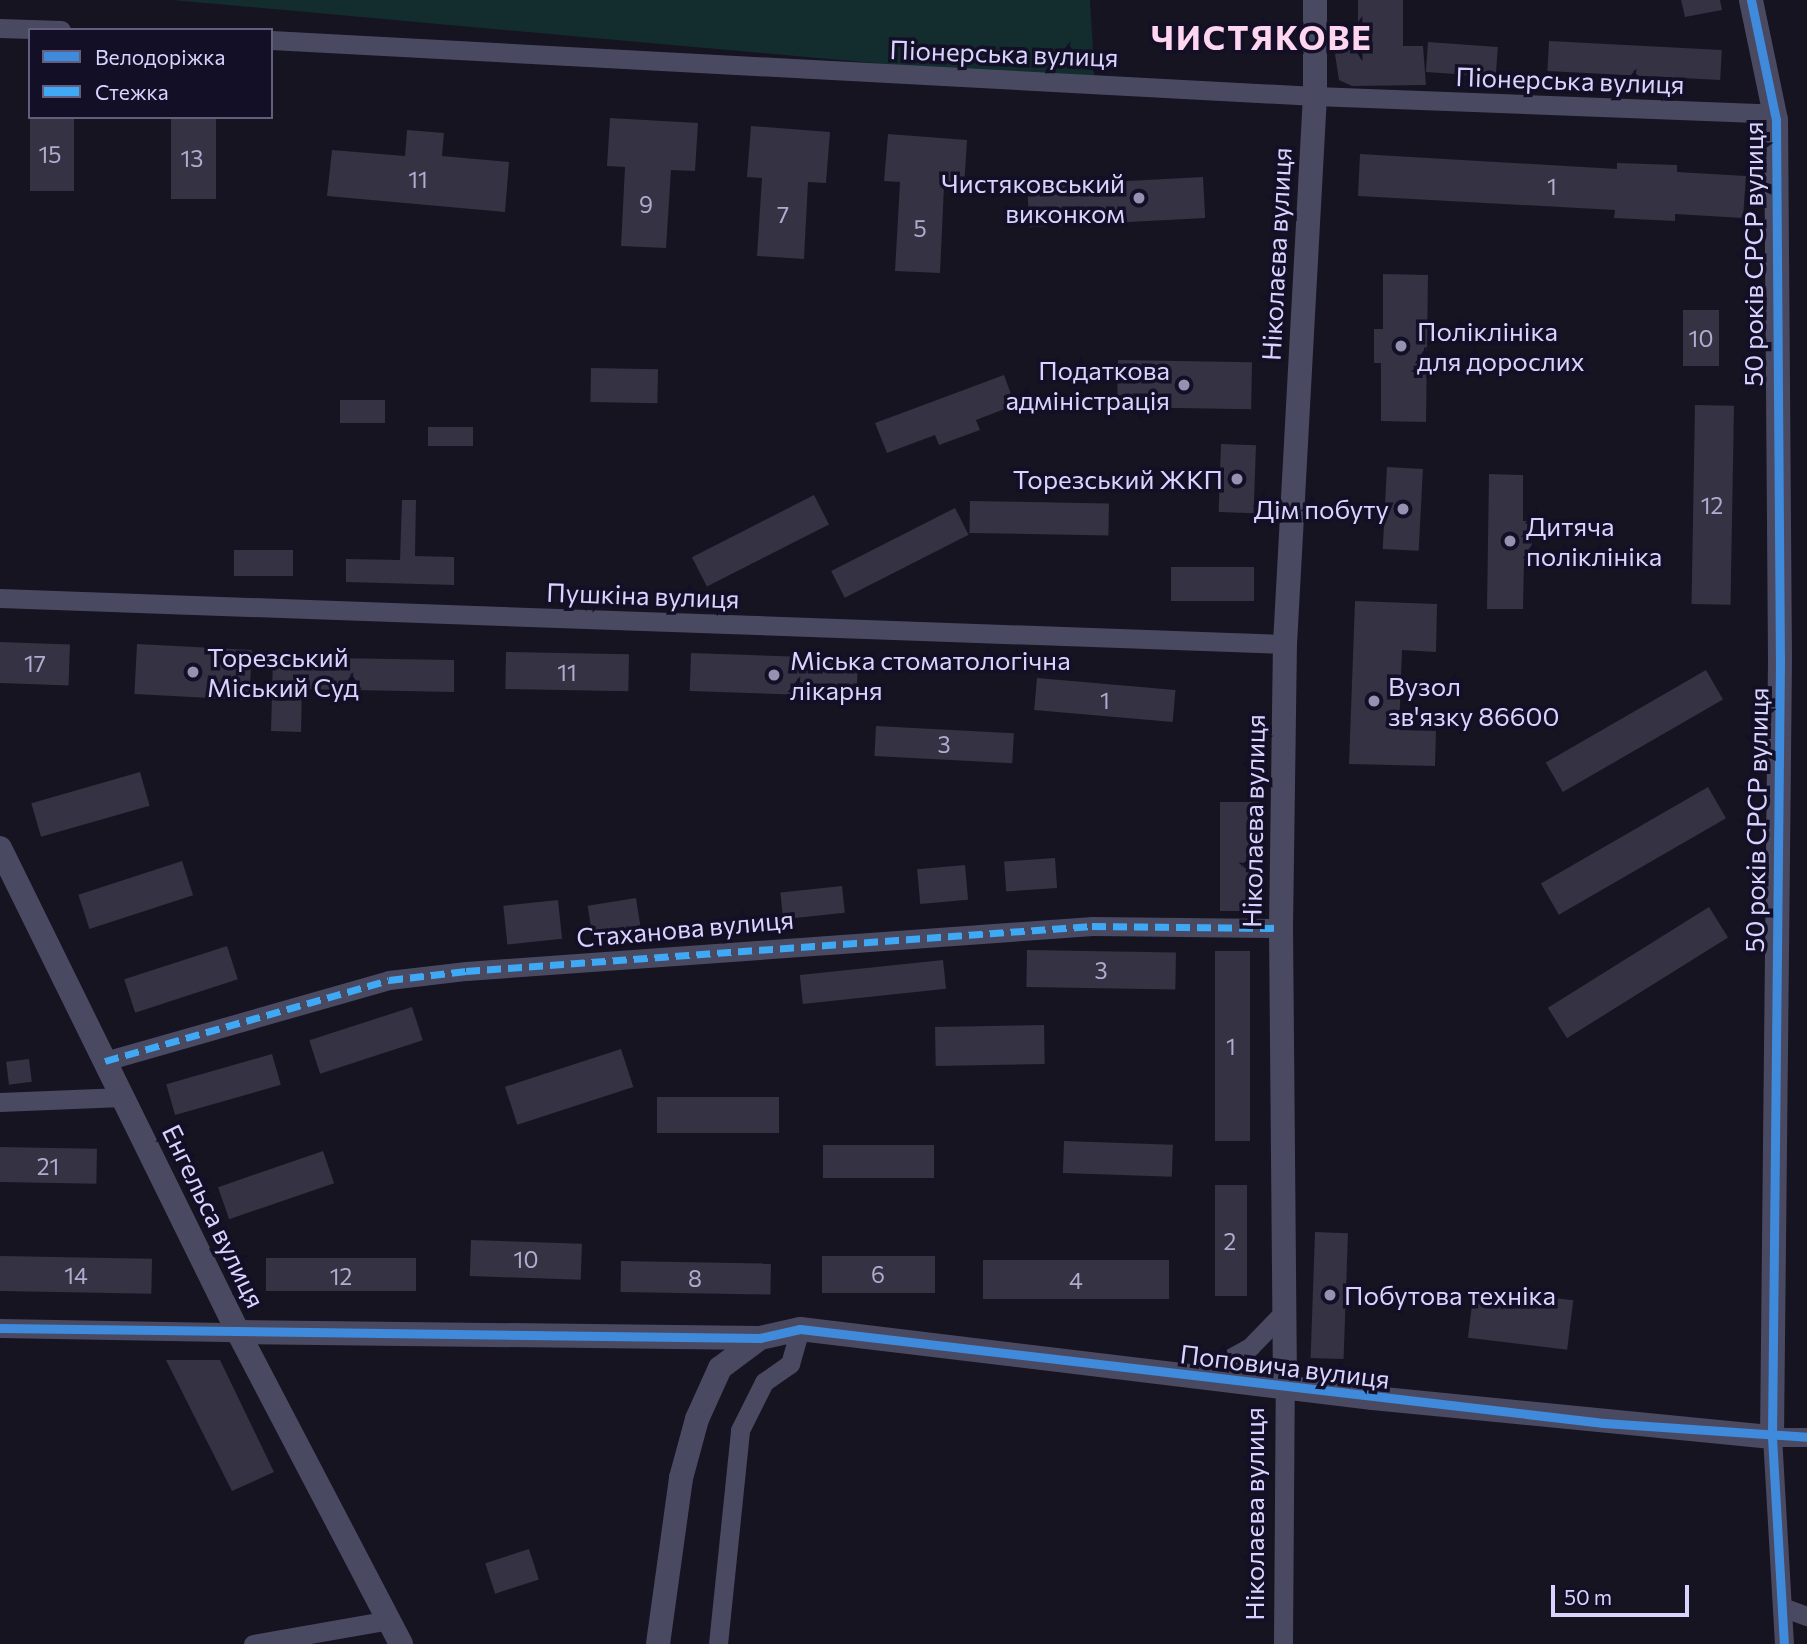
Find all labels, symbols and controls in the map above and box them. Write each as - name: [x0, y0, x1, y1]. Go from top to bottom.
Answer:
- district label: ЧИСТЯКОВЕ: [1152, 17, 1372, 57]
- legend: [28, 28, 273, 119]
- street label: Піонерська вулиця: [889, 33, 1119, 73]
- text: Велодоріжка: [95, 44, 225, 69]
- street label: Піонерська вулиця: [1455, 60, 1685, 100]
- text: Стежка: [95, 79, 169, 104]
- street label: 50 років СРСР вулиця: [1737, 121, 1769, 387]
- house number: 15: [38, 140, 62, 168]
- house number: 13: [181, 144, 203, 172]
- street label: Ніколаєва вулиця: [1255, 147, 1297, 361]
- house number: 11: [408, 165, 428, 193]
- place label: Чистяковський виконком: [941, 167, 1125, 228]
- house number: 1: [1547, 172, 1557, 200]
- house number: 9: [639, 190, 653, 218]
- marker: Чистяковський виконком: [1131, 190, 1147, 206]
- house number: 7: [777, 200, 789, 228]
- house number: 5: [913, 214, 927, 242]
- place label: Поліклініка для дорослих: [1417, 315, 1585, 376]
- house number: 10: [1689, 324, 1713, 352]
- marker: Поліклініка для дорослих: [1391, 336, 1411, 356]
- place label: Податкова адміністрація: [1005, 354, 1170, 416]
- marker: Податкова адміністрація: [1176, 377, 1192, 393]
- place label: Торезський ЖКП: [1013, 463, 1223, 495]
- marker: Торезський ЖКП: [1229, 471, 1245, 487]
- house number: 12: [1701, 491, 1723, 519]
- place label: Дім побуту: [1254, 493, 1389, 525]
- marker: Дім побуту: [1395, 501, 1411, 517]
- place label: Дитяча поліклініка: [1526, 510, 1662, 572]
- marker: Дитяча поліклініка: [1500, 531, 1520, 551]
- street label: Пушкіна вулиця: [546, 576, 740, 614]
- place label: Торезський Міський Суд: [207, 641, 359, 702]
- place label: Міська стоматологічна лікарня: [790, 644, 1071, 706]
- house number: 17: [24, 649, 46, 677]
- house number: 11: [557, 658, 577, 686]
- marker: Торезський Міський Суд: [185, 664, 201, 680]
- marker: Міська стоматологічна лікарня: [764, 665, 784, 685]
- place label: Вузол зв'язку 86600: [1388, 670, 1559, 732]
- house number: 1: [1100, 686, 1110, 714]
- street label: 50 років СРСР вулиця: [1738, 687, 1774, 953]
- marker: Вузол зв'язку 86600: [1366, 693, 1382, 709]
- street label: Ніколаєва вулиця: [1236, 714, 1270, 928]
- house number: 3: [937, 730, 951, 758]
- street label: Стаханова вулиця: [575, 903, 795, 953]
- house number: 3: [1094, 956, 1108, 984]
- house number: 1: [1226, 1032, 1236, 1060]
- street label: Енгельса вулиця: [156, 1119, 272, 1313]
- house number: 21: [37, 1152, 59, 1180]
- house number: 2: [1224, 1227, 1236, 1255]
- house number: 10: [514, 1245, 538, 1273]
- house number: 6: [871, 1260, 885, 1288]
- house number: 14: [64, 1261, 88, 1289]
- house number: 12: [330, 1262, 352, 1290]
- house number: 8: [688, 1264, 702, 1292]
- house number: 4: [1069, 1266, 1083, 1294]
- place label: Побутова техніка: [1344, 1279, 1556, 1311]
- marker: Побутова техніка: [1322, 1287, 1338, 1303]
- street label: Поповича вулиця: [1178, 1338, 1392, 1394]
- street label: Ніколаєва вулиця: [1238, 1407, 1270, 1621]
- scale bar: [1555, 1570, 1693, 1614]
- text: 50 m: [1564, 1584, 1612, 1609]

